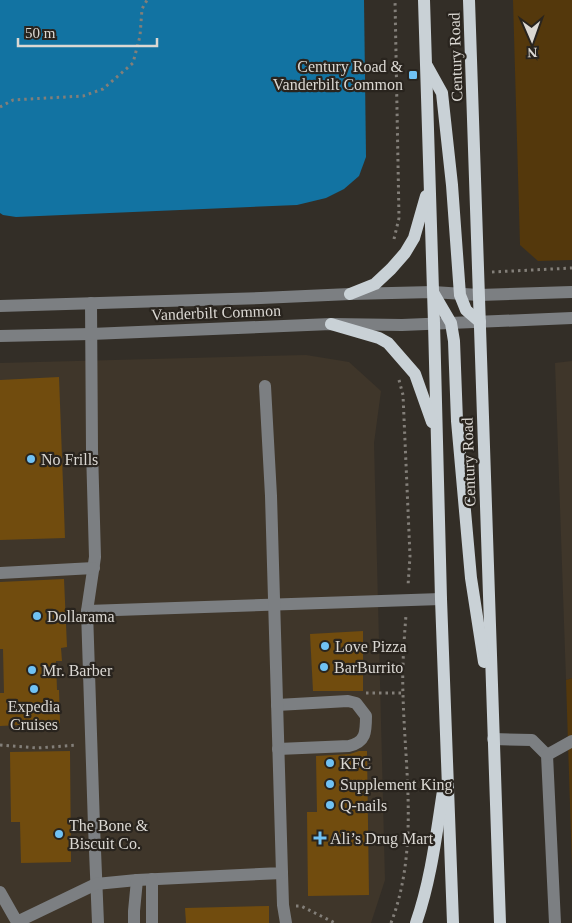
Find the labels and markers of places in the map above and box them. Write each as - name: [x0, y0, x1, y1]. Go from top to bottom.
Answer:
- place label: Century Road & Vanderbilt Common: [273, 58, 404, 93]
- marker: Century Road & Vanderbilt Common: [407, 69, 419, 81]
- place label: No Frills: [41, 451, 98, 468]
- marker: No Frills: [25, 453, 37, 465]
- place label: Dollarama: [47, 608, 115, 625]
- marker: Dollarama: [31, 610, 43, 622]
- place label: Love Pizza: [335, 638, 407, 655]
- marker: Love Pizza: [319, 640, 331, 652]
- place label: BarBurrito: [334, 659, 403, 676]
- marker: BarBurrito: [318, 661, 330, 673]
- place label: Mr. Barber: [42, 662, 113, 679]
- marker: Mr. Barber: [26, 664, 38, 676]
- marker: Expedia Cruises: [28, 683, 40, 695]
- place label: Expedia Cruises: [8, 698, 60, 733]
- place label: KFC: [340, 755, 371, 772]
- marker: KFC: [324, 757, 336, 769]
- place label: Supplement King: [340, 776, 452, 794]
- marker: Supplement King: [324, 778, 336, 790]
- place label: Q-nails: [340, 797, 387, 814]
- marker: Q-nails: [324, 799, 336, 811]
- place label: The Bone & Biscuit Co.: [69, 817, 149, 852]
- marker: The Bone & Biscuit Co.: [53, 828, 65, 840]
- place label: Ali’s Drug Mart: [330, 830, 434, 848]
- marker: Ali’s Drug Mart: [314, 832, 326, 844]

